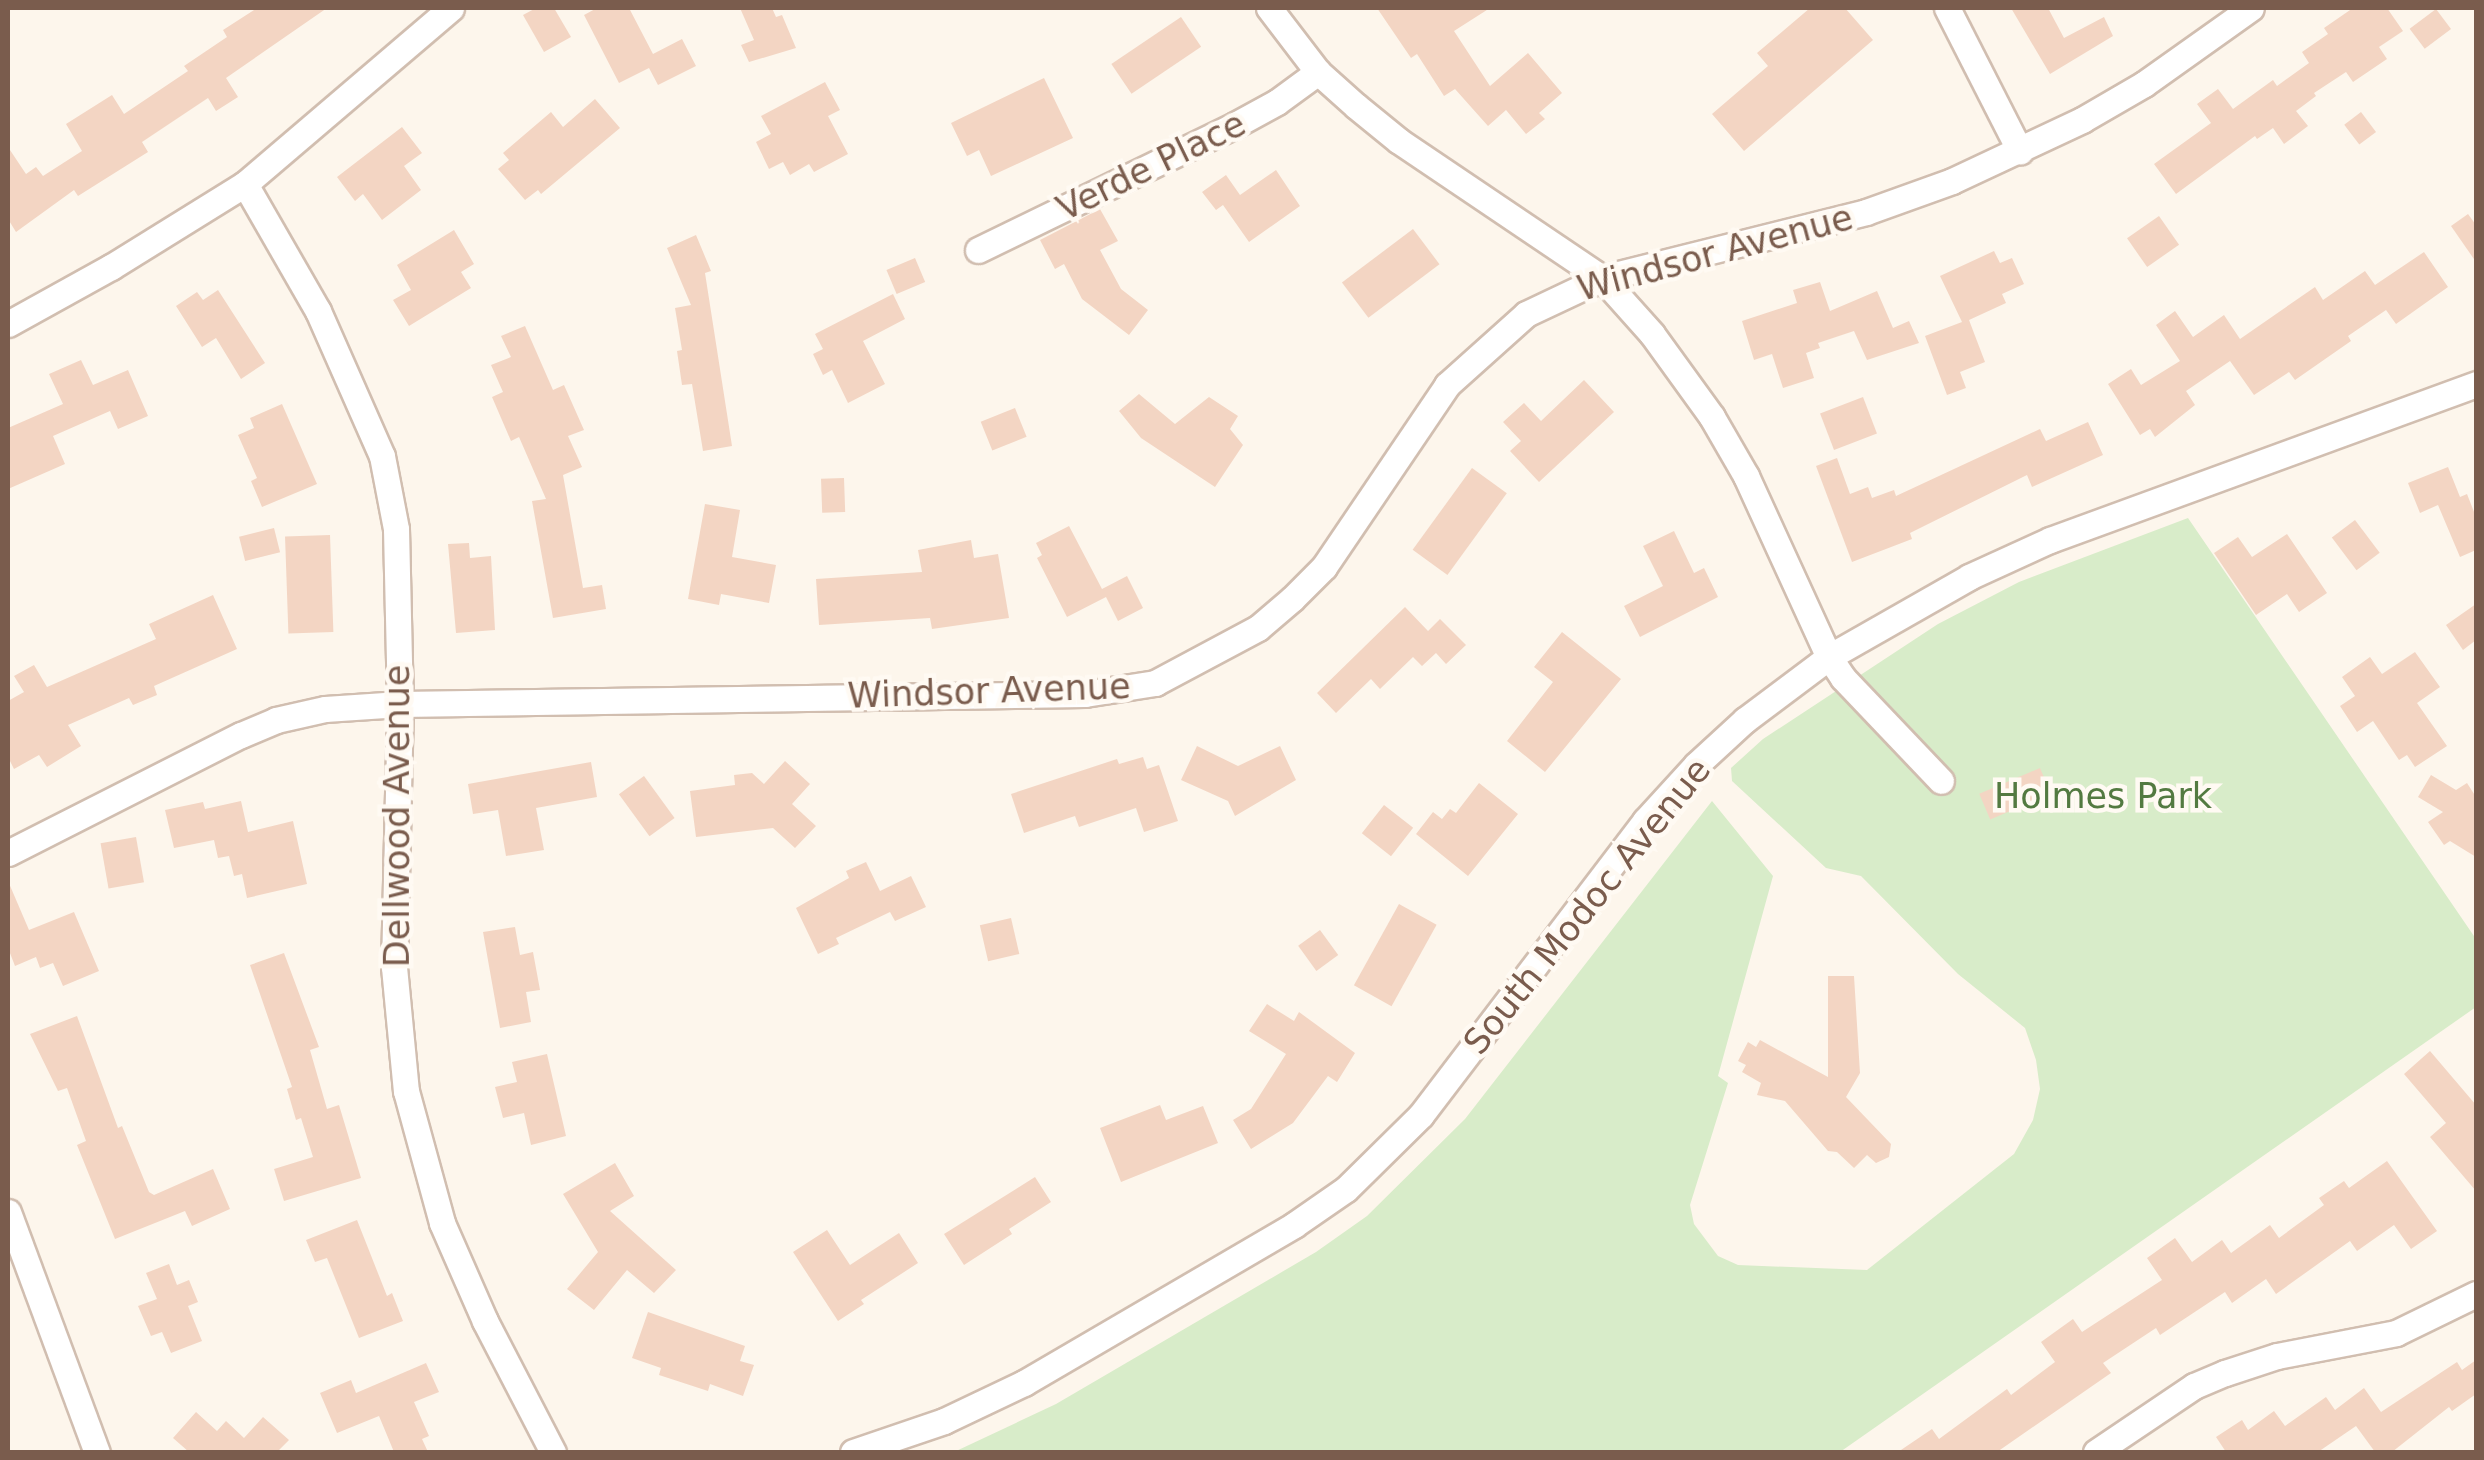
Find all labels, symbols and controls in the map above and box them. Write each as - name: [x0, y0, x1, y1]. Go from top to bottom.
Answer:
- street label: Verde Place: [1050, 102, 1252, 230]
- street label: Windsor Avenue: [1573, 196, 1857, 310]
- street label: Dellwood Avenue: [376, 665, 418, 967]
- street label: Windsor Avenue: [847, 665, 1131, 717]
- street label: South Modoc Avenue: [1455, 750, 1719, 1062]
- park label: Holmes Park: [1994, 775, 2212, 817]

